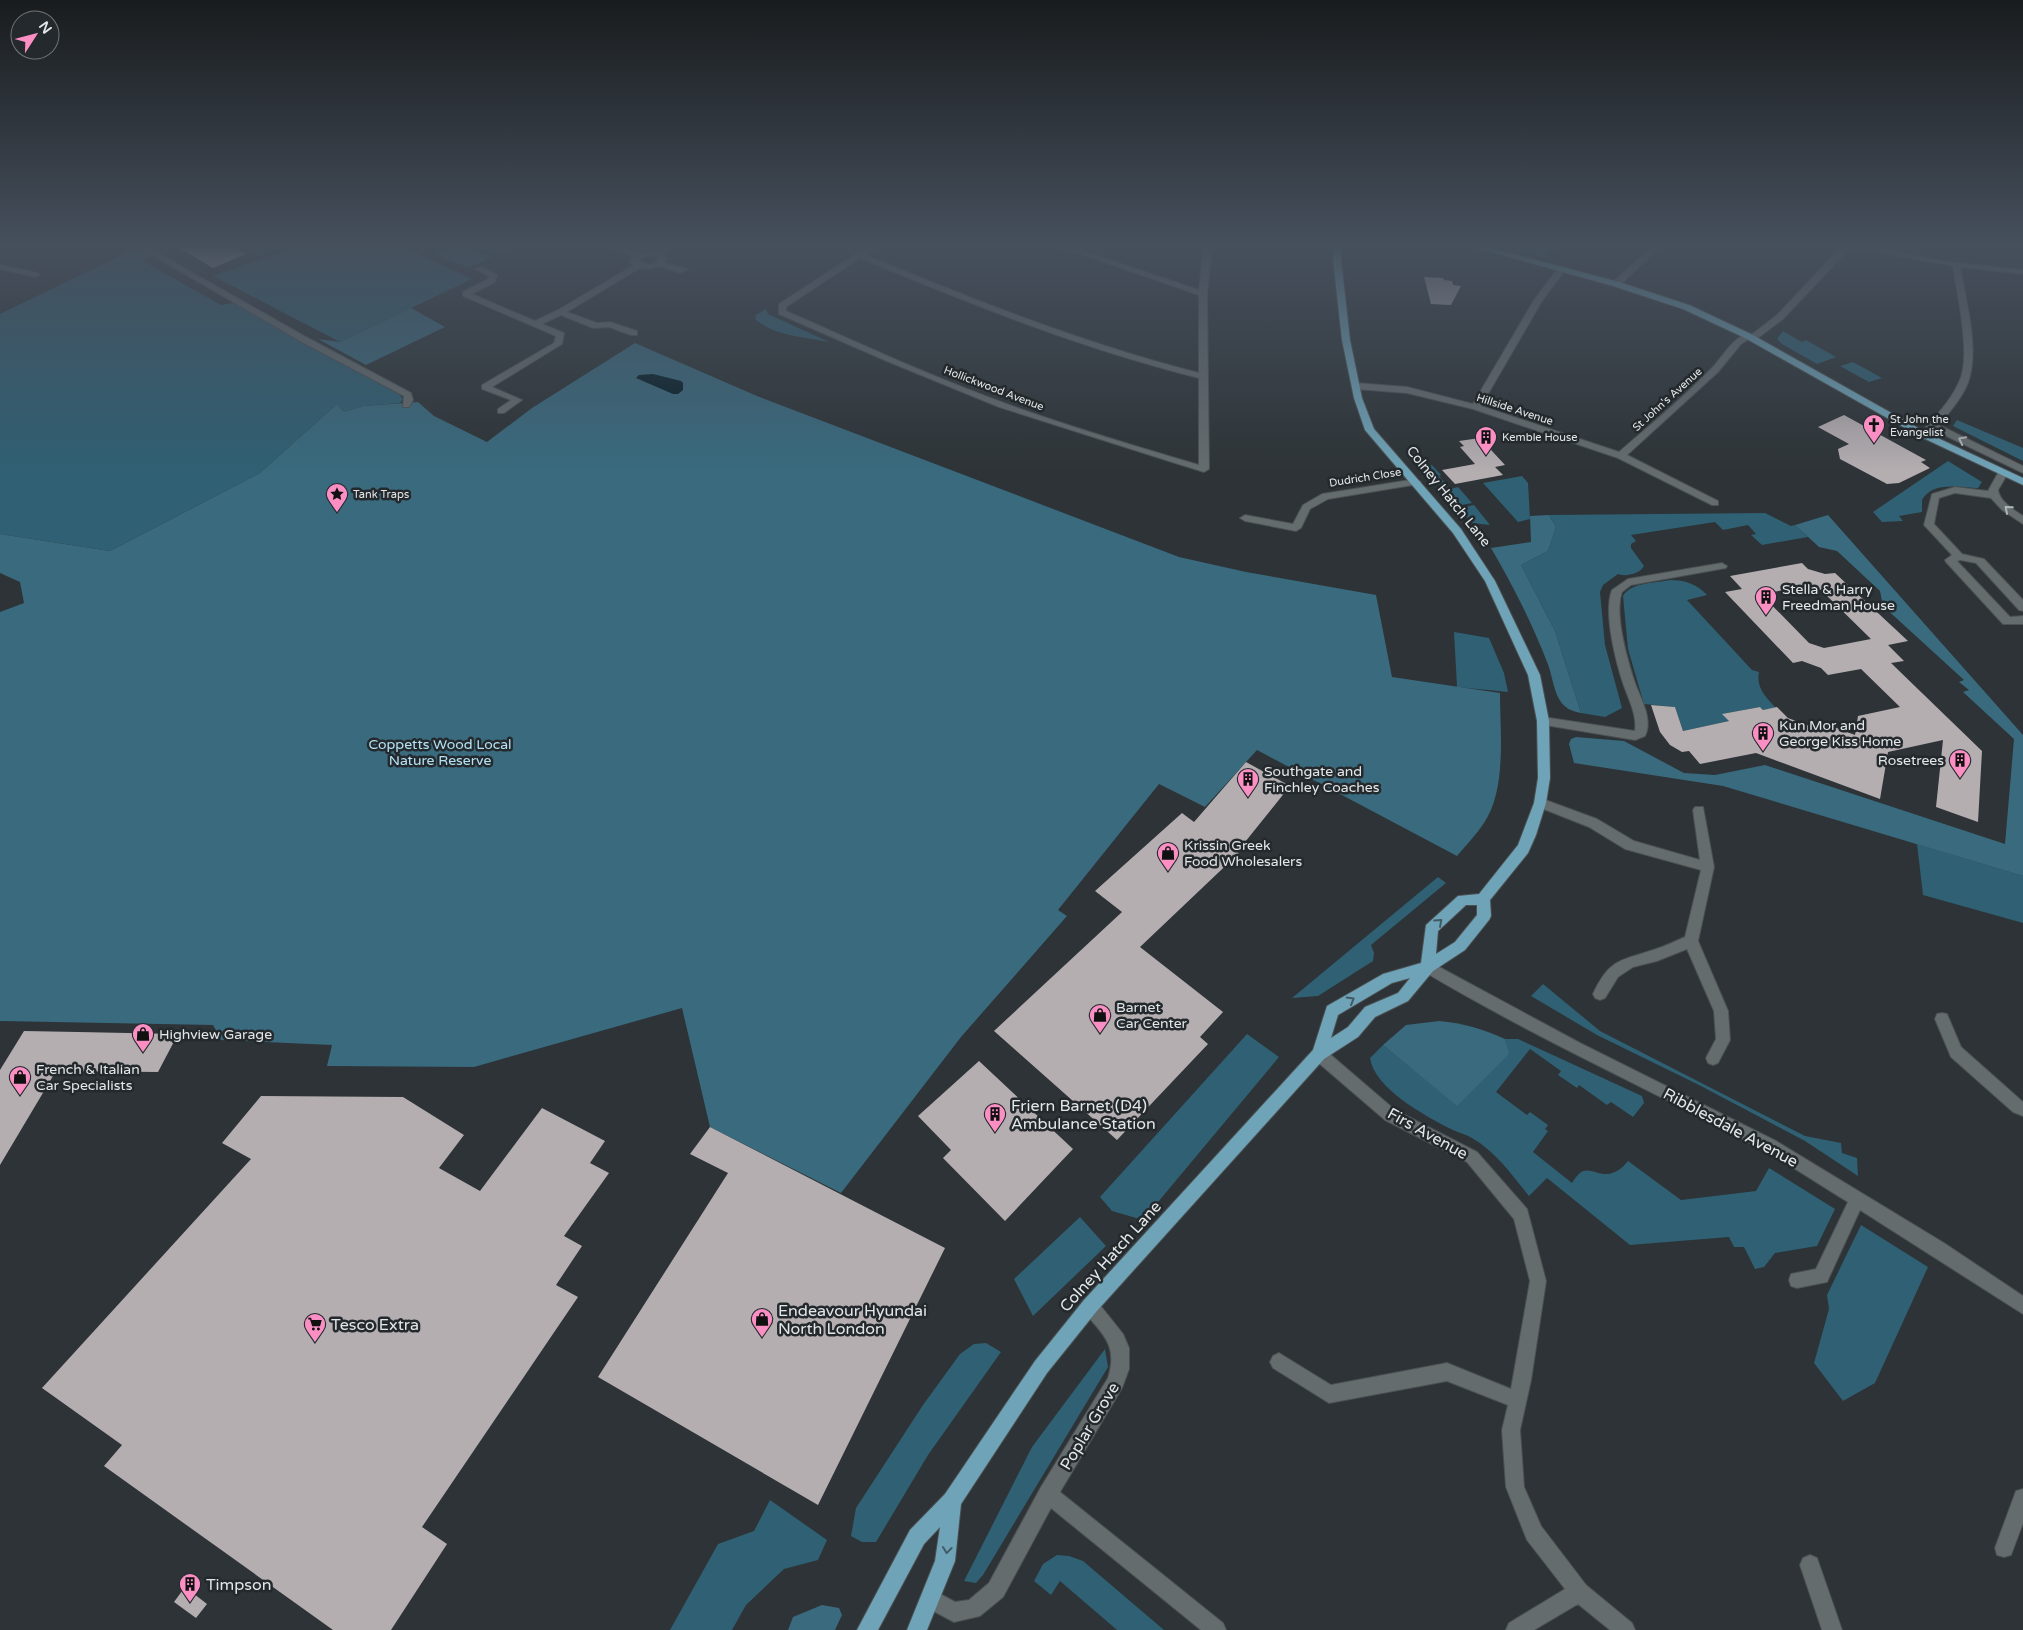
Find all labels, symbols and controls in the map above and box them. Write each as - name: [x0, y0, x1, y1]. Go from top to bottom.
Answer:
- north arrow: [10, 10, 60, 60]
- text: N: [35, 18, 55, 37]
- street label: Hollickwood Avenue: [942, 363, 1046, 414]
- street label: St John's Avenue: [1630, 365, 1705, 434]
- street label: Hillside Avenue: [1475, 391, 1555, 428]
- church icon: St John the Evangelist: [1862, 413, 1886, 444]
- place label: St John the Evangelist: [1890, 413, 1949, 439]
- building icon: Kemble House: [1474, 425, 1498, 456]
- place label: Kemble House: [1502, 431, 1578, 444]
- one-way arrow: [1958, 436, 1967, 446]
- street label: Colney Hatch Lane: [1403, 443, 1494, 550]
- street label: Dudrich Close: [1328, 465, 1402, 490]
- place icon: Tank Traps: [325, 482, 349, 513]
- place label: Tank Traps: [353, 488, 409, 501]
- one-way arrow: [2004, 505, 2013, 514]
- place label: Stella & Harry Freedman House: [1782, 581, 1895, 614]
- building icon: Stella & Harry Freedman House: [1754, 585, 1778, 616]
- place label: Kun Mor and George Kiss Home: [1779, 717, 1901, 750]
- building icon: Kun Mor and George Kiss Home: [1751, 721, 1775, 752]
- park label: Coppetts Wood Local Nature Reserve: [368, 736, 512, 769]
- building icon: Rosetrees: [1948, 748, 1972, 779]
- place label: Rosetrees: [1878, 752, 1944, 769]
- place label: Southgate and Finchley Coaches: [1264, 763, 1380, 796]
- building icon: Southgate and Finchley Coaches: [1236, 767, 1260, 798]
- place label: Krissin Greek Food Wholesalers: [1184, 837, 1302, 870]
- shop icon: Krissin Greek Food Wholesalers: [1156, 841, 1180, 872]
- one-way arrow: [1433, 919, 1442, 928]
- one-way arrow: [1346, 997, 1355, 1007]
- place label: Barnet Car Center: [1116, 999, 1188, 1032]
- shop icon: Barnet Car Center: [1088, 1003, 1112, 1034]
- shop icon: Highview Garage: [131, 1022, 155, 1053]
- place label: Highview Garage: [159, 1026, 272, 1043]
- place label: French & Italian Car Specialists: [36, 1061, 140, 1094]
- shop icon: French & Italian Car Specialists: [8, 1065, 32, 1096]
- street label: Ribblesdale Avenue: [1660, 1084, 1801, 1172]
- place label: Friern Barnet (D4) Ambulance Station: [1011, 1096, 1156, 1134]
- building icon: Friern Barnet (D4) Ambulance Station: [983, 1102, 1007, 1133]
- street label: Firs Avenue: [1384, 1104, 1471, 1164]
- street label: Colney Hatch Lane: [1056, 1197, 1166, 1316]
- place label: Endeavour Hyundai North London: [778, 1301, 927, 1339]
- shop icon: Endeavour Hyundai North London: [750, 1307, 774, 1338]
- supermarket icon: Tesco Extra: [303, 1312, 327, 1343]
- place label: Tesco Extra: [331, 1315, 419, 1335]
- street label: Poplar Grove: [1056, 1379, 1124, 1474]
- one-way arrow: [942, 1546, 953, 1554]
- building icon: Timpson: [178, 1572, 202, 1603]
- place label: Timpson: [206, 1575, 272, 1595]

